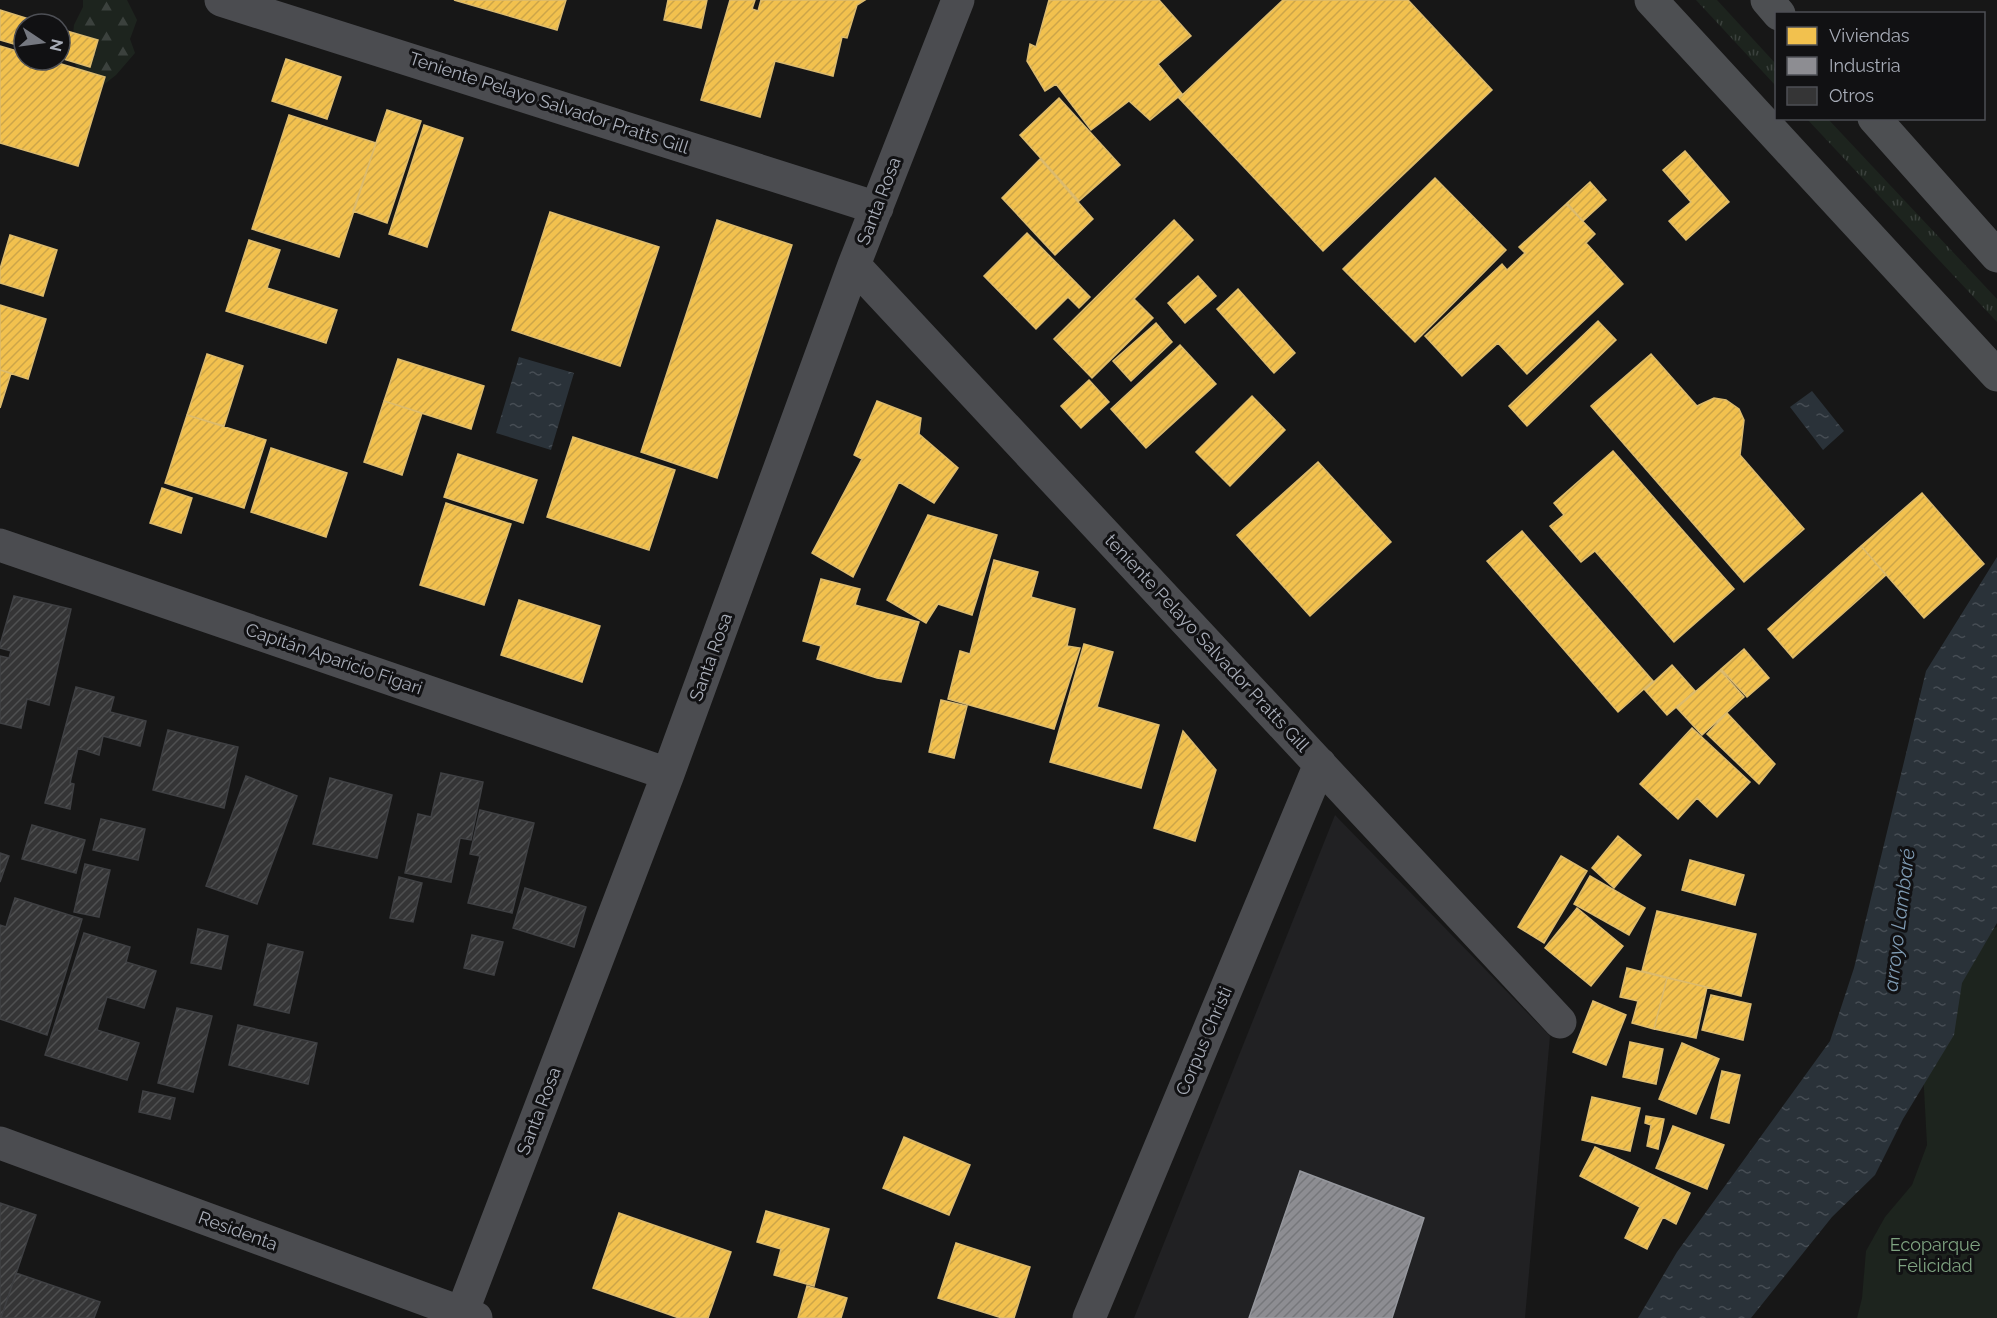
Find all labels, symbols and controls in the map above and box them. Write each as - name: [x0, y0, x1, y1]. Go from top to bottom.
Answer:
- north arrow: [12, 12, 72, 72]
- legend: [1775, 12, 1985, 120]
- text: Viviendas: [1829, 25, 1910, 46]
- text: N: [45, 37, 67, 53]
- street label: Teniente Pelayo Salvador Pratts Gill: [407, 47, 692, 158]
- text: Industria: [1829, 55, 1901, 76]
- text: Otros: [1829, 85, 1874, 106]
- street label: Santa Rosa: [852, 154, 905, 248]
- street label: teniente Pelayo Salvador Pratts Gill: [1101, 530, 1314, 756]
- street label: Santa Rosa: [685, 610, 736, 704]
- street label: Capitán Aparicio Figari: [243, 618, 425, 699]
- water label: arroyo Lambaré: [1878, 847, 1920, 993]
- street label: Corpus Christi: [1171, 983, 1236, 1098]
- street label: Santa Rosa: [512, 1064, 565, 1158]
- street label: Residenta: [196, 1207, 281, 1255]
- park label: Ecoparque Felicidad: [1890, 1234, 1981, 1276]

